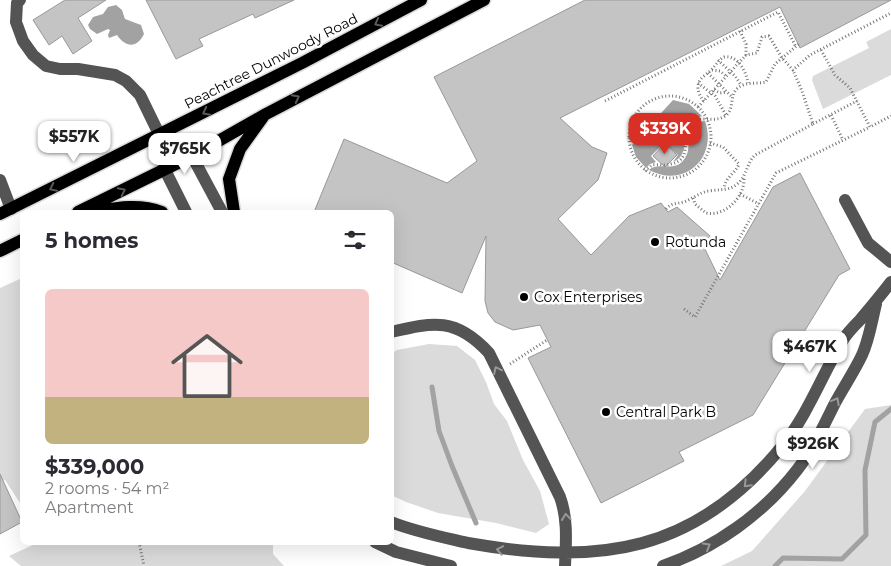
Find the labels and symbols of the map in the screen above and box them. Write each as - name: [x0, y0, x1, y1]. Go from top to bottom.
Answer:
- street label: Peachtree Dunwoody Road: [181, 9, 361, 113]
- one-way arrow: [374, 17, 383, 27]
- one-way arrow: [291, 94, 300, 104]
- one-way arrow: [203, 106, 212, 116]
- pin: $339K: [630, 112, 700, 155]
- pin: $557K: [39, 120, 109, 163]
- pin: $765K: [150, 132, 220, 175]
- one-way arrow: [49, 182, 58, 192]
- one-way arrow: [116, 187, 125, 197]
- place label: Rotunda: [665, 233, 726, 251]
- marker: Rotunda: [649, 236, 661, 248]
- place label: Cox Enterprises: [534, 288, 643, 306]
- marker: Cox Enterprises: [518, 291, 530, 303]
- pin: $467K: [775, 330, 845, 373]
- one-way arrow: [494, 367, 504, 376]
- one-way arrow: [830, 398, 840, 407]
- place label: Central Park B: [616, 403, 716, 421]
- marker: Central Park B: [600, 406, 612, 418]
- pin: $926K: [778, 428, 848, 470]
- one-way arrow: [744, 478, 753, 487]
- one-way arrow: [561, 513, 572, 521]
- one-way arrow: [702, 543, 711, 553]
- one-way arrow: [495, 545, 504, 556]

